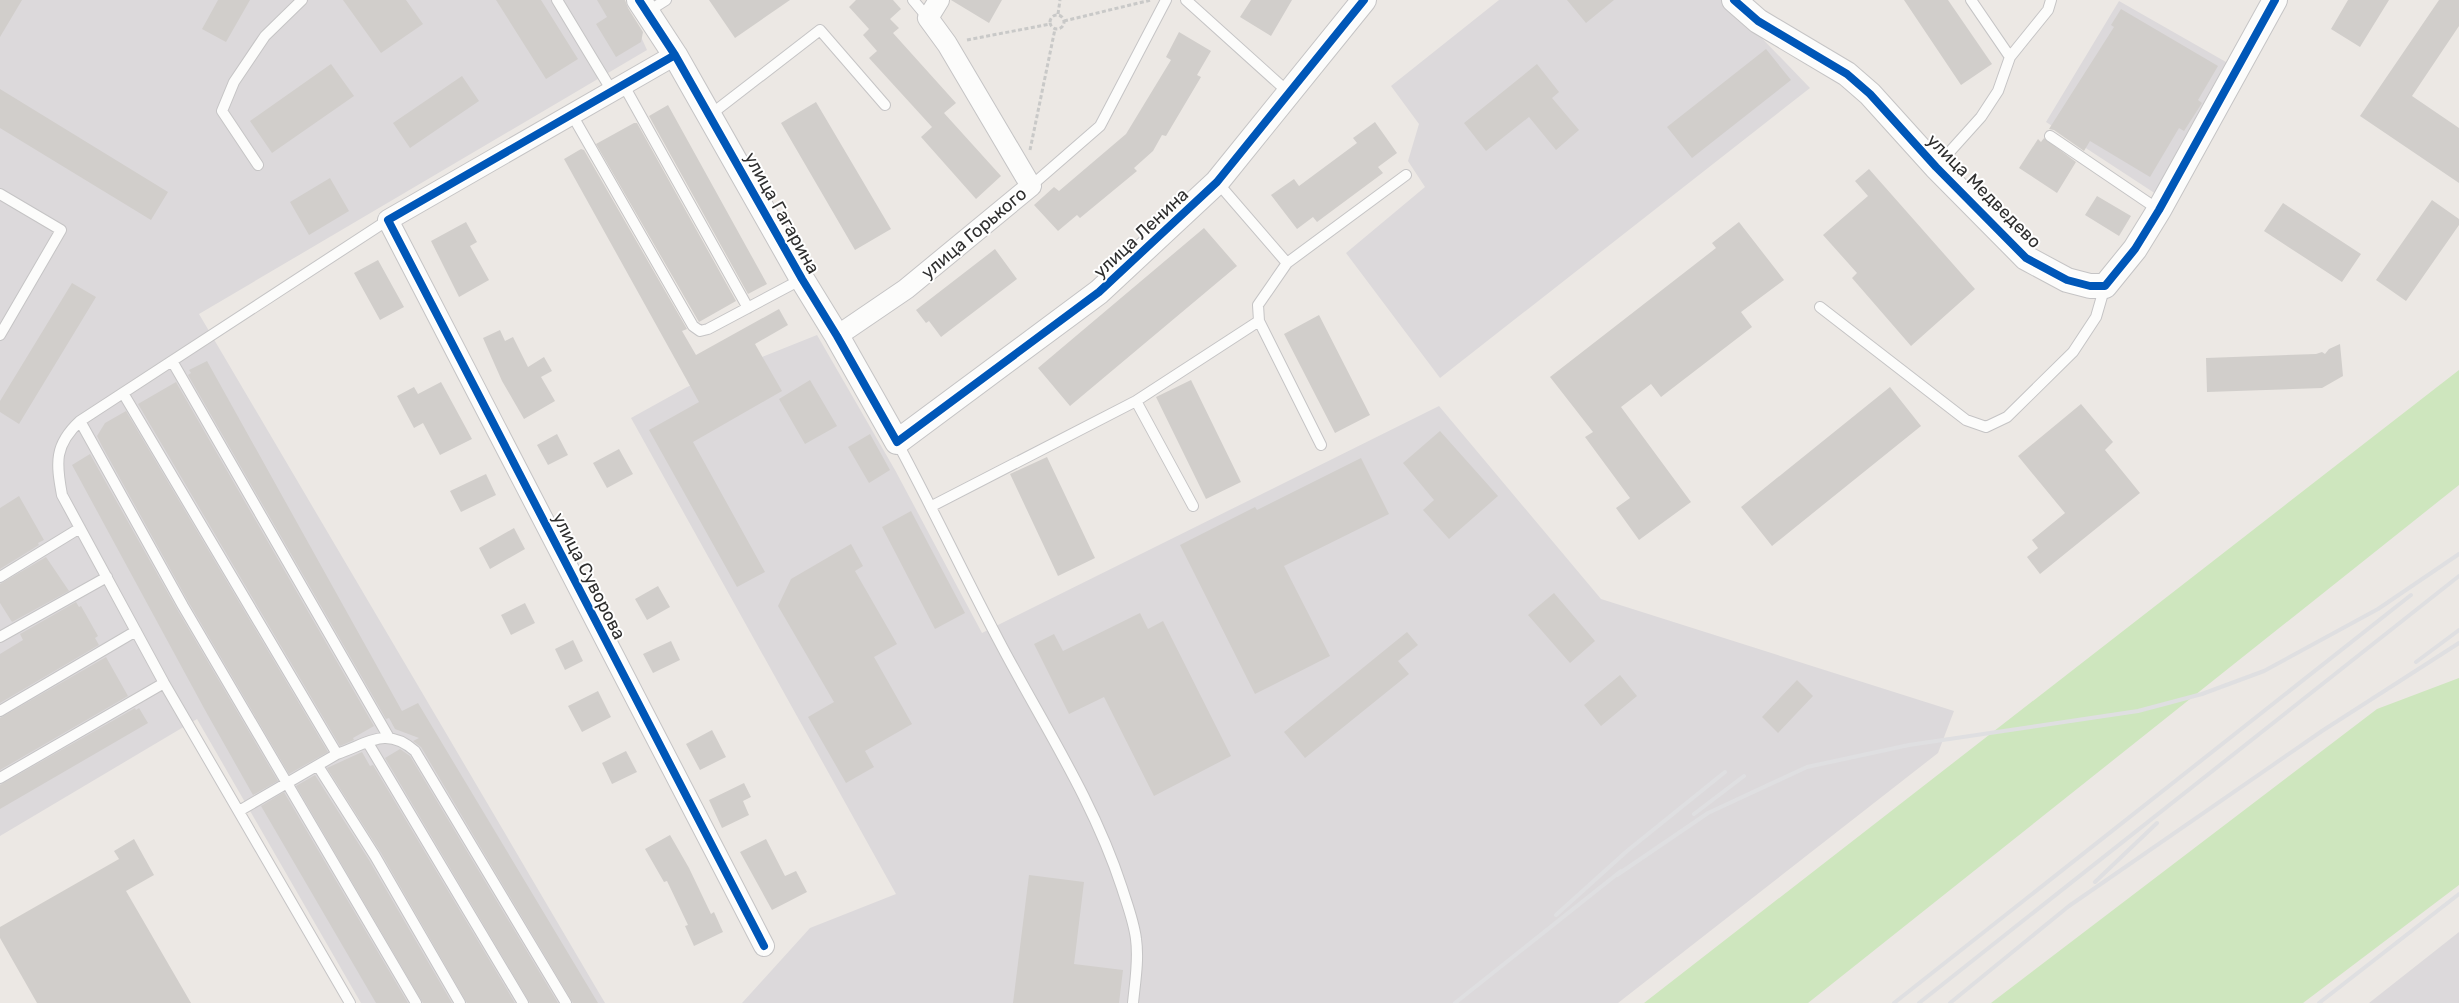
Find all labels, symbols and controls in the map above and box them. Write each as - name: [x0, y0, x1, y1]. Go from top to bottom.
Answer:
- street label: улица Медведево: [1922, 129, 2046, 253]
- street label: улица Гагарина: [739, 148, 825, 278]
- street label: улица Горького: [917, 183, 1031, 283]
- street label: улица Ленина: [1089, 183, 1193, 283]
- street label: улица Суворова: [548, 509, 630, 643]

